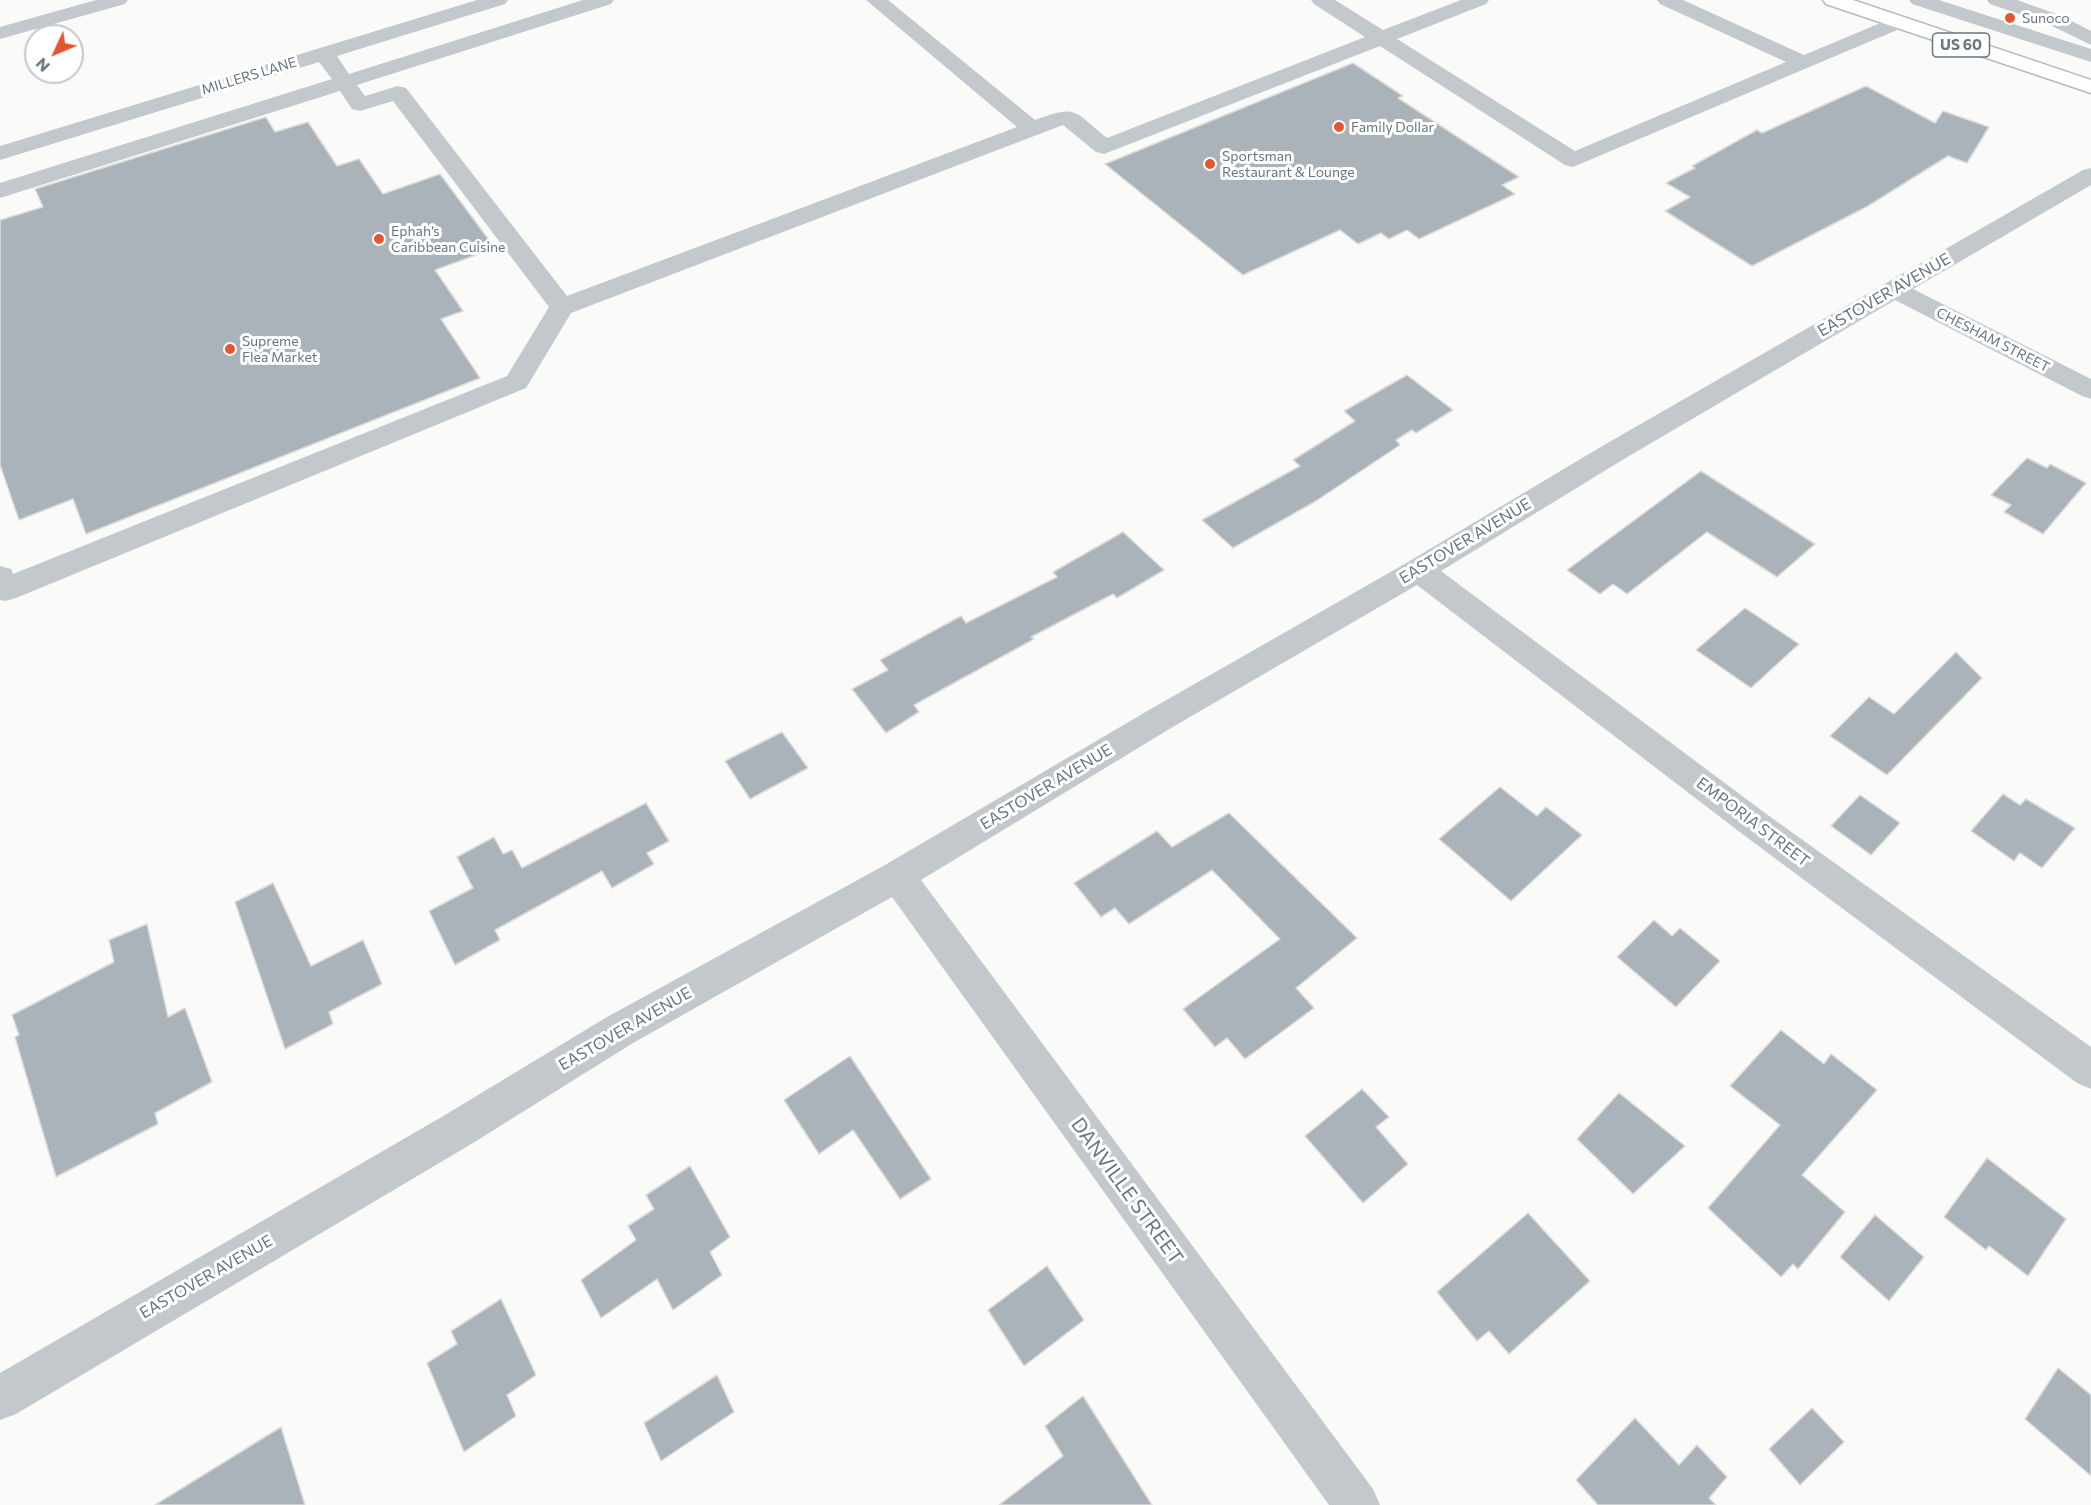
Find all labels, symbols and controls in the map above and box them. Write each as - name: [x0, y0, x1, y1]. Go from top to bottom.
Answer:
- place label: Sunoco: [2022, 10, 2070, 26]
- marker: Sunoco: [2003, 11, 2017, 25]
- north arrow: [24, 24, 84, 84]
- road number: US 60: [1932, 33, 1990, 57]
- street label: MILLERS LANE: [199, 54, 299, 98]
- text: N: [31, 55, 53, 76]
- place label: Family Dollar: [1351, 119, 1434, 135]
- marker: Family Dollar: [1332, 120, 1346, 134]
- place label: Sportsman Restaurant & Lounge: [1222, 148, 1355, 180]
- marker: Sportsman Restaurant & Lounge: [1203, 157, 1217, 171]
- place label: Ephah’s Caribbean Cuisine: [391, 223, 505, 256]
- marker: Ephah’s Caribbean Cuisine: [372, 232, 386, 246]
- street label: EASTOVER AVENUE: [1814, 249, 1954, 341]
- street label: CHESHAM STREET: [1934, 304, 2052, 376]
- place label: Supreme Flea Market: [242, 333, 317, 366]
- marker: Supreme Flea Market: [223, 342, 237, 356]
- street label: EASTOVER AVENUE: [1396, 494, 1534, 588]
- street label: EASTOVER AVENUE: [977, 740, 1115, 834]
- street label: EMPORIA STREET: [1693, 773, 1813, 871]
- street label: EASTOVER AVENUE: [555, 983, 695, 1075]
- street label: DANVILLE STREET: [1066, 1113, 1188, 1269]
- street label: EASTOVER AVENUE: [136, 1231, 276, 1323]

